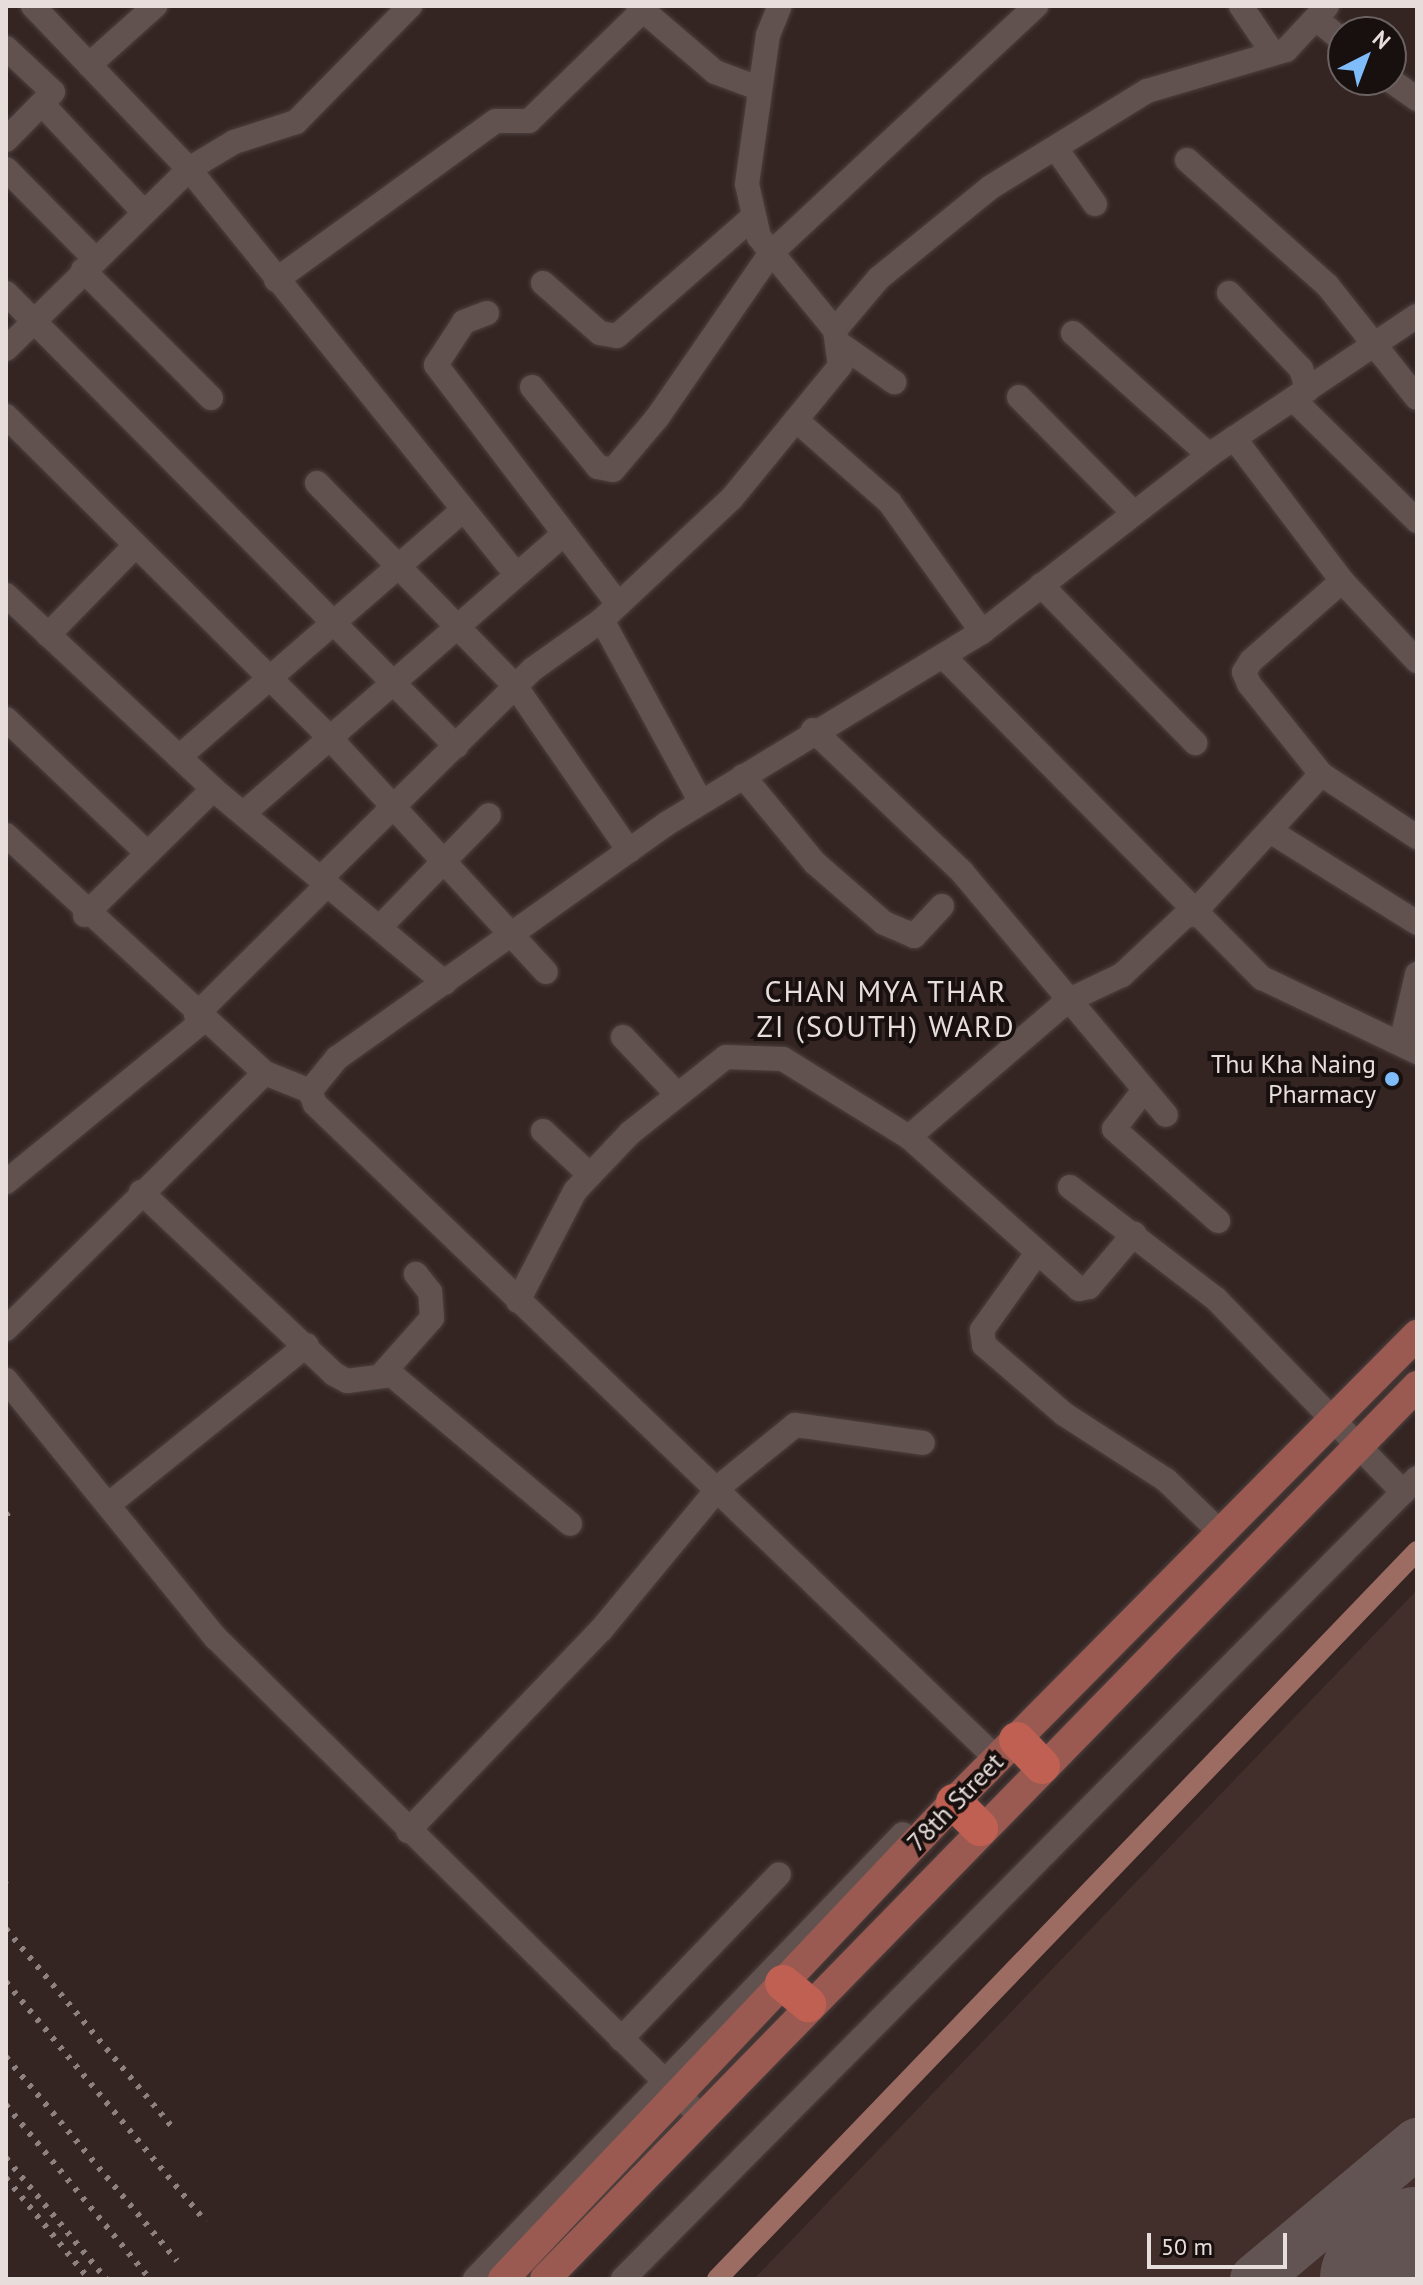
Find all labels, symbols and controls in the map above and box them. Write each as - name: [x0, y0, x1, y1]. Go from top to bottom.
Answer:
- north arrow: [1327, 16, 1407, 96]
- text: N: [1367, 24, 1396, 55]
- district label: CHAN MYA THAR ZI (SOUTH) WARD: [756, 973, 1016, 1044]
- place label: Thu Kha Naing Pharmacy: [1211, 1048, 1376, 1110]
- marker: Thu Kha Naing Pharmacy: [1383, 1070, 1401, 1088]
- street label: 78th Street: [900, 1746, 1010, 1858]
- scale bar: [1151, 2217, 1291, 2267]
- text: 50 m: [1161, 2231, 1213, 2262]

